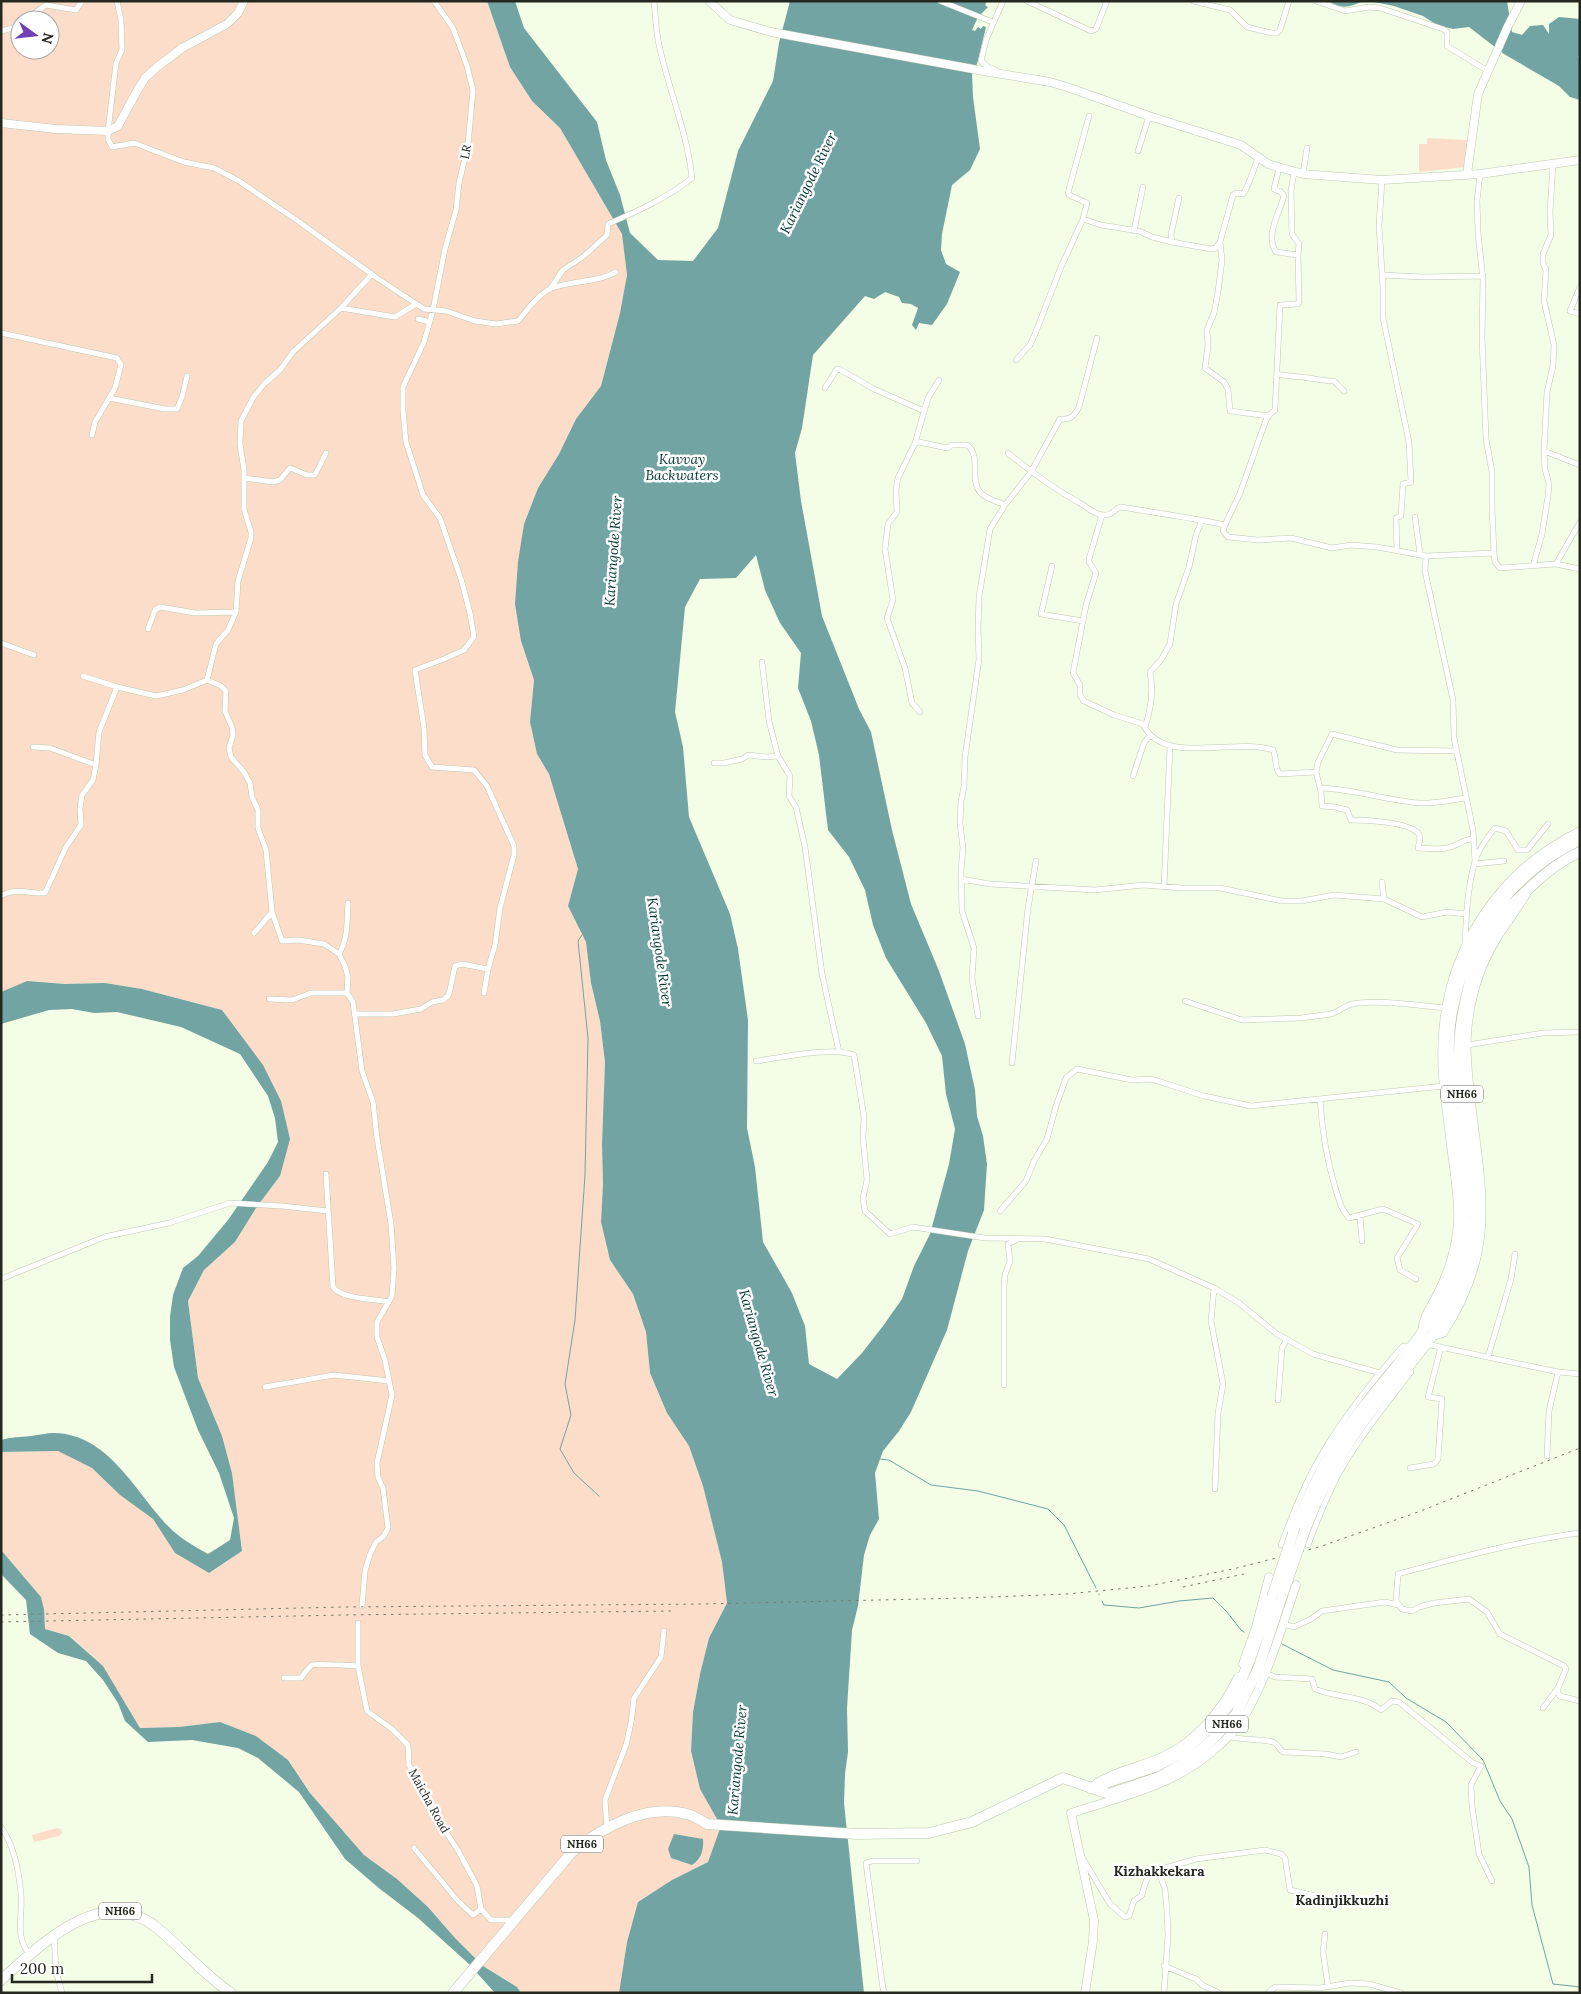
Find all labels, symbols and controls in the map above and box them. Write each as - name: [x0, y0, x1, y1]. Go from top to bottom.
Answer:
- north arrow: [10, 10, 60, 60]
- text: N: [37, 31, 58, 46]
- water label: Kariangode River: [776, 129, 841, 237]
- street label: LR: [457, 143, 474, 160]
- water label: Kavvay Backwaters: [645, 450, 719, 484]
- water label: Kariangode River: [600, 495, 626, 607]
- water label: Kariangode River: [643, 896, 677, 1009]
- road number: NH66: [1441, 1086, 1483, 1102]
- water label: Kariangode River: [735, 1287, 783, 1399]
- water label: Kariangode River: [723, 1704, 751, 1816]
- road number: NH66: [1206, 1716, 1248, 1732]
- street label: Maicha Road: [406, 1766, 453, 1836]
- road number: NH66: [561, 1836, 603, 1852]
- district label: Kizhakkekara: [1113, 1862, 1205, 1880]
- district label: Kadinjikkuzhi: [1295, 1891, 1389, 1909]
- road number: NH66: [99, 1902, 141, 1920]
- scale bar: [12, 1952, 152, 1984]
- text: 200 m: [20, 1959, 64, 1978]

